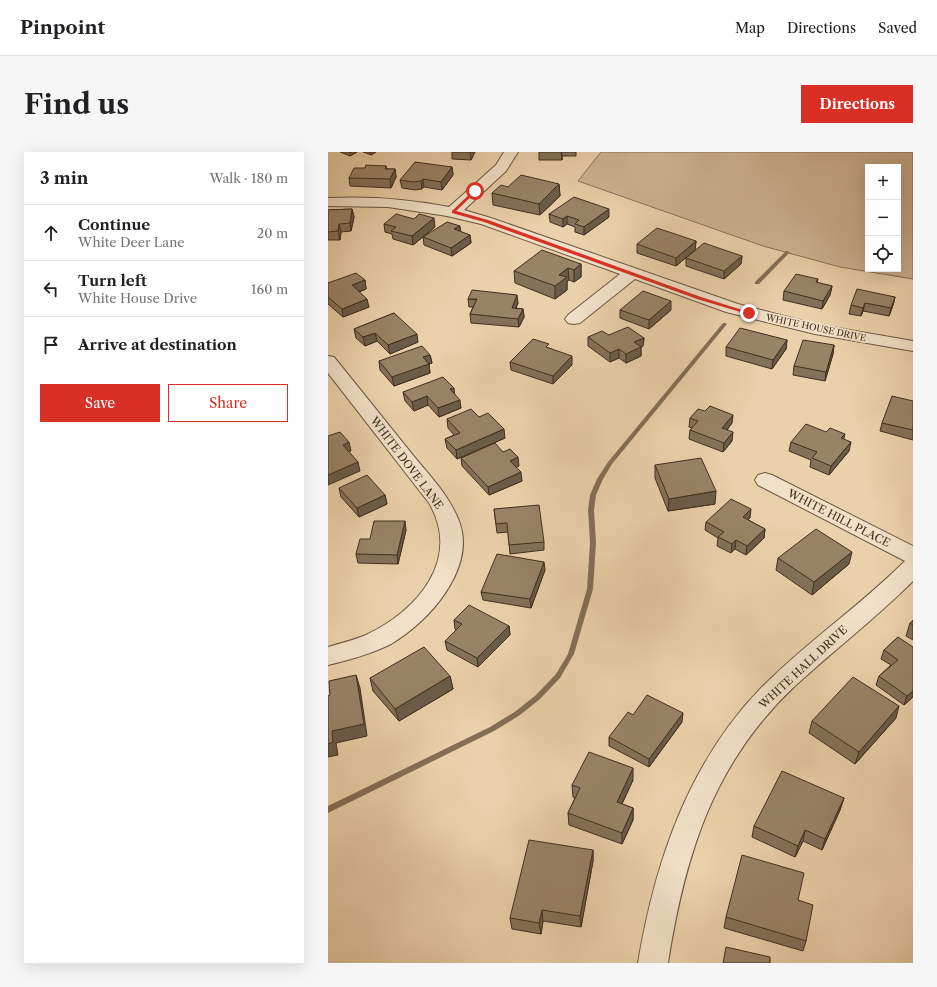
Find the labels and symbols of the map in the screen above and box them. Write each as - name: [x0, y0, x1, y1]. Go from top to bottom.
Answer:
- route start: [466, 182, 484, 200]
- route end: [740, 304, 758, 322]
- street label: WHITE HOUSE DRIVE: [764, 311, 867, 344]
- street label: WHITE DOVE LANE: [367, 413, 447, 512]
- street label: WHITE HILL PLACE: [784, 486, 893, 550]
- street label: WHITE HALL DRIVE: [755, 622, 850, 712]

